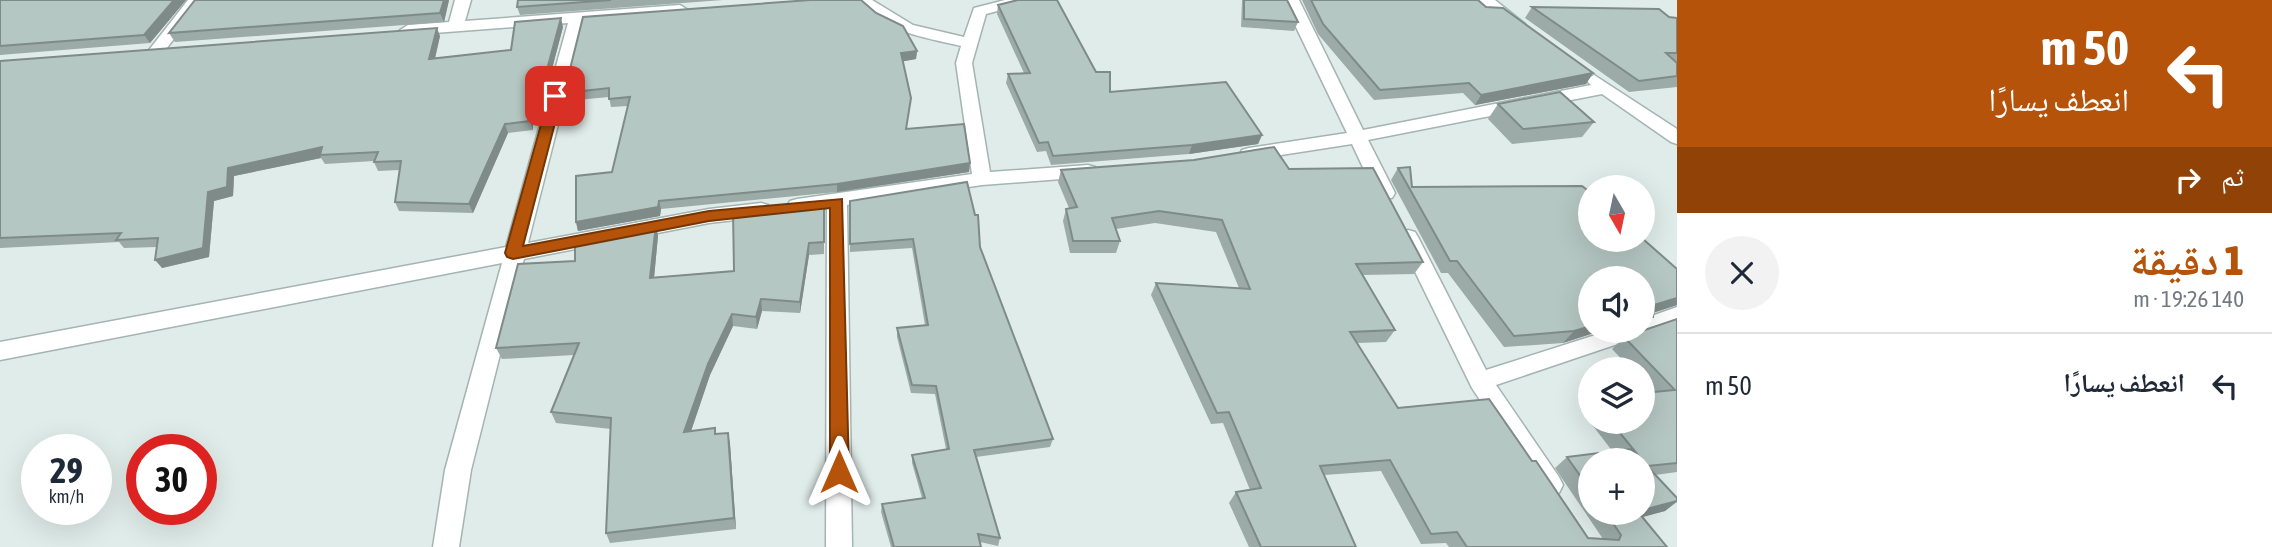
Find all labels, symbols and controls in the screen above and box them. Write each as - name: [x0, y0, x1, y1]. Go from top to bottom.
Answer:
- text: 50 m: [2041, 19, 2129, 75]
- icon: left: [2153, 28, 2244, 119]
- pin: [525, 66, 585, 126]
- icon: arrive: [536, 77, 574, 115]
- text: انعطف يسارًا: [1988, 81, 2129, 118]
- icon: right: [2169, 161, 2207, 199]
- text: ثم: [2221, 162, 2244, 192]
- north arrow: [1578, 175, 1656, 252]
- map controls: [1578, 175, 1655, 525]
- button: close: [1705, 236, 1779, 310]
- text: 1 دقيقة: [2130, 236, 2244, 284]
- button: sound: [1578, 266, 1655, 343]
- text: 140 m · 19:26: [2133, 286, 2244, 312]
- button: layers: [1578, 357, 1655, 434]
- icon: left: [2206, 367, 2244, 405]
- text: انعطف يسارًا: [2064, 368, 2185, 398]
- text: 50 m: [1705, 371, 1752, 401]
- speed limit sign: 30: [126, 434, 217, 525]
- position arrow: [802, 435, 876, 509]
- button: +: [1578, 448, 1655, 525]
- text: 29: [50, 450, 83, 490]
- text: km/h: [49, 486, 84, 507]

